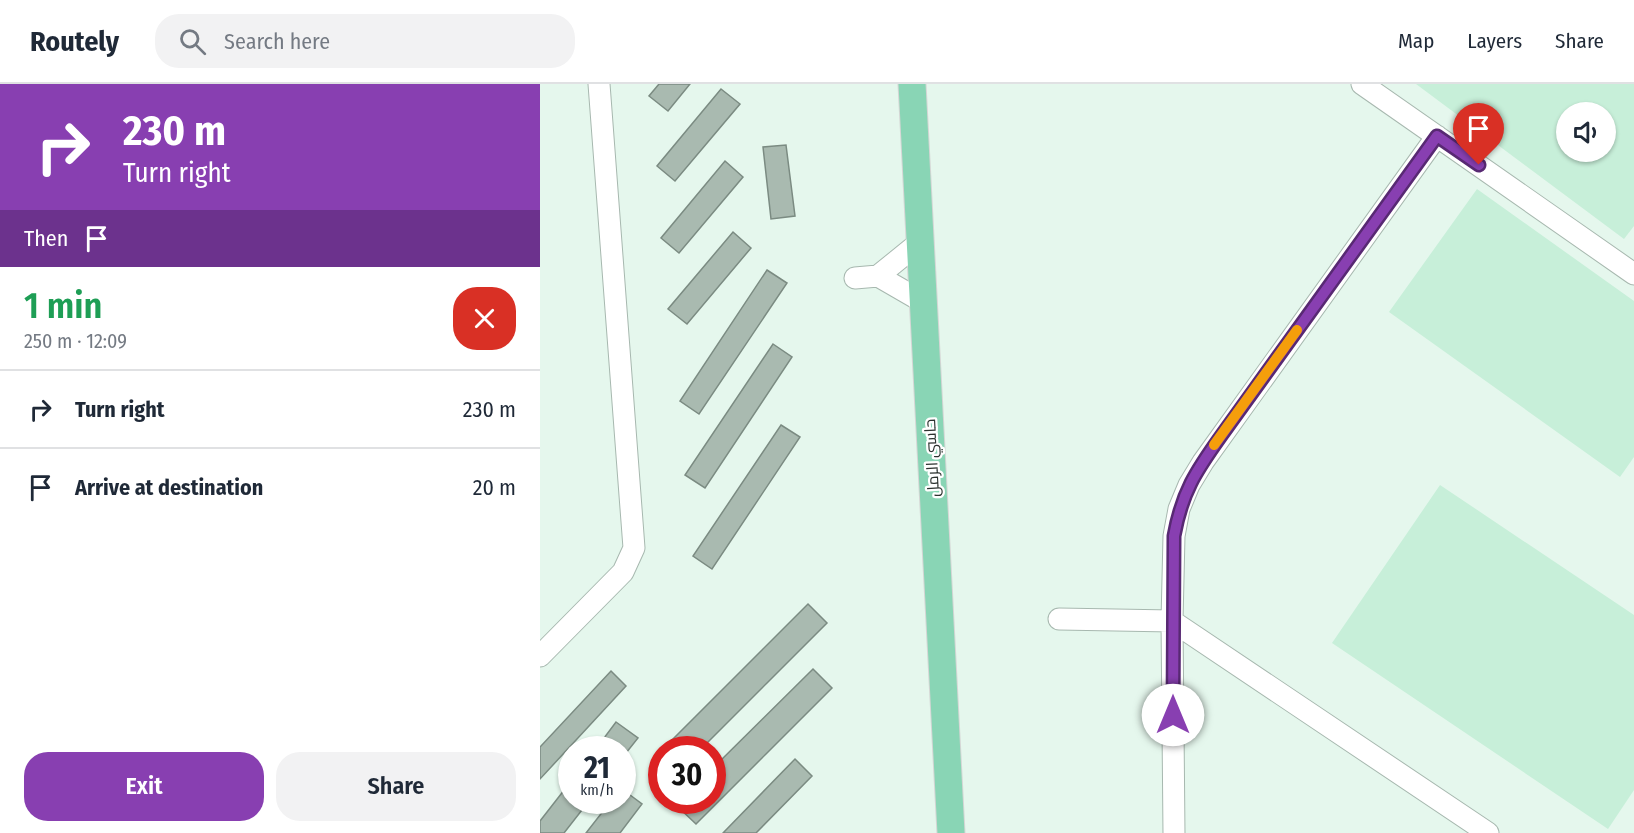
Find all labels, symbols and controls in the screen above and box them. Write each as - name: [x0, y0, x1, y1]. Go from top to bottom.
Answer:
- search box: [155, 14, 575, 68]
- text: Routely: [30, 25, 119, 58]
- icon: search: [176, 25, 209, 58]
- text: Search here: [224, 28, 330, 55]
- text: Map: [1398, 28, 1434, 54]
- text: Layers: [1467, 28, 1522, 54]
- text: Share: [1555, 28, 1604, 54]
- map controls: [1556, 102, 1616, 162]
- button: sound: [1556, 102, 1616, 162]
- pin: [1453, 103, 1504, 165]
- text: 230 m: [123, 106, 226, 156]
- icon: right: [24, 108, 102, 186]
- icon: arrive: [1462, 112, 1495, 145]
- text: Turn right: [123, 157, 231, 189]
- icon: arrive: [80, 222, 113, 255]
- text: Then: [24, 225, 68, 252]
- text: 1 min: [24, 284, 102, 328]
- button: close: [453, 287, 516, 350]
- text: 250 m · 12:09: [24, 329, 127, 353]
- icon: right: [24, 393, 57, 426]
- text: Turn right: [75, 396, 164, 423]
- text: 230 m: [463, 396, 516, 423]
- street label: حاسي الرمل: [920, 418, 946, 497]
- icon: arrive: [24, 471, 57, 504]
- text: Arrive at destination: [75, 474, 263, 501]
- text: 20 m: [473, 474, 516, 501]
- position arrow: [1141, 683, 1205, 747]
- speed limit sign: 30: [648, 736, 726, 814]
- text: 21: [584, 750, 610, 786]
- button: Exit: [24, 752, 264, 821]
- button: Share: [276, 752, 516, 821]
- text: km/h: [580, 781, 614, 799]

